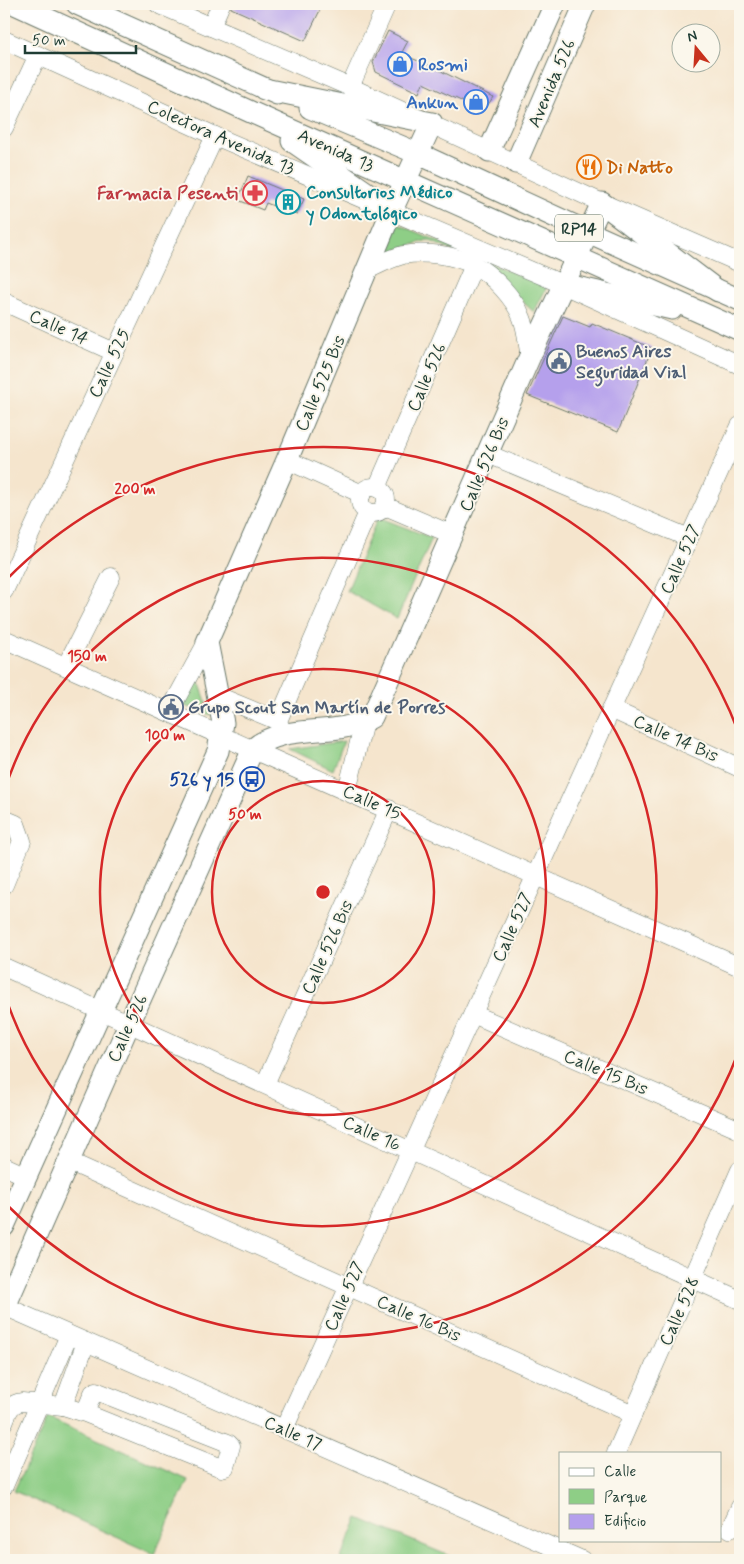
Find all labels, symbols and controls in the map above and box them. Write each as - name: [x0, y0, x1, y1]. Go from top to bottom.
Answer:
- scale bar: [25, 22, 136, 54]
- north arrow: [672, 22, 722, 72]
- text: N: [685, 27, 700, 47]
- text: 50 m: [32, 31, 66, 51]
- street label: Avenida 526: [522, 35, 581, 131]
- shop icon: Rosmi: [387, 51, 413, 77]
- place label: Rosmi: [418, 53, 468, 77]
- shop icon: Ankun: [463, 89, 489, 115]
- place label: Ankun: [406, 91, 459, 115]
- street label: Colectora Avenida 13: [143, 95, 298, 181]
- street label: Avenida 13: [294, 123, 378, 178]
- restaurant icon: Di Natto: [576, 154, 602, 180]
- place label: Di Natto: [606, 156, 673, 180]
- pharmacy icon: Farmacia Pesenti: [242, 180, 268, 206]
- place label: Consultorios Médico y Odontológico: [305, 181, 452, 226]
- place label: Farmacia Pesenti: [97, 182, 238, 206]
- building icon: Consultorios Médico y Odontológico: [275, 189, 301, 215]
- road number: RP14: [555, 214, 603, 242]
- street label: Calle 14: [25, 304, 92, 352]
- street label: Calle 525: [83, 325, 136, 402]
- street label: Calle 525 Bis: [290, 332, 352, 435]
- street label: Calle 526: [402, 339, 452, 415]
- place label: Buenos Aires Seguridad Vial: [576, 340, 687, 387]
- public building icon: Buenos Aires Seguridad Vial: [546, 348, 572, 374]
- street label: Calle 526 Bis: [454, 413, 516, 515]
- text: 200 m: [115, 480, 156, 500]
- street label: Calle 527: [655, 521, 707, 598]
- text: 150 m: [67, 647, 107, 667]
- public building icon: Grupo Scout San Martín de Porres: [158, 694, 184, 720]
- place label: Grupo Scout San Martín de Porres: [188, 696, 445, 720]
- street label: Calle 14 Bis: [629, 709, 722, 768]
- text: 100 m: [145, 726, 185, 746]
- bus stop icon: 526 y 15: [239, 766, 265, 792]
- place label: 526 y 15: [169, 768, 234, 792]
- street label: Calle 15: [339, 780, 404, 826]
- text: 50 m: [228, 805, 262, 825]
- centre of rings: [314, 883, 332, 901]
- street label: Calle 527: [487, 889, 539, 966]
- street label: Calle 526 Bis: [296, 897, 359, 998]
- street label: Calle 526: [102, 990, 154, 1066]
- street label: Calle 15 Bis: [560, 1044, 652, 1101]
- street label: Calle 16: [339, 1110, 405, 1157]
- street label: Calle 527: [319, 1258, 371, 1335]
- street label: Calle 528: [654, 1273, 706, 1350]
- street label: Calle 16 Bis: [373, 1290, 465, 1348]
- street label: Calle 17: [260, 1411, 325, 1457]
- legend: [559, 1452, 722, 1542]
- text: Calle: [604, 1462, 636, 1482]
- text: Parque: [604, 1488, 647, 1508]
- text: Edificio: [604, 1512, 646, 1532]

